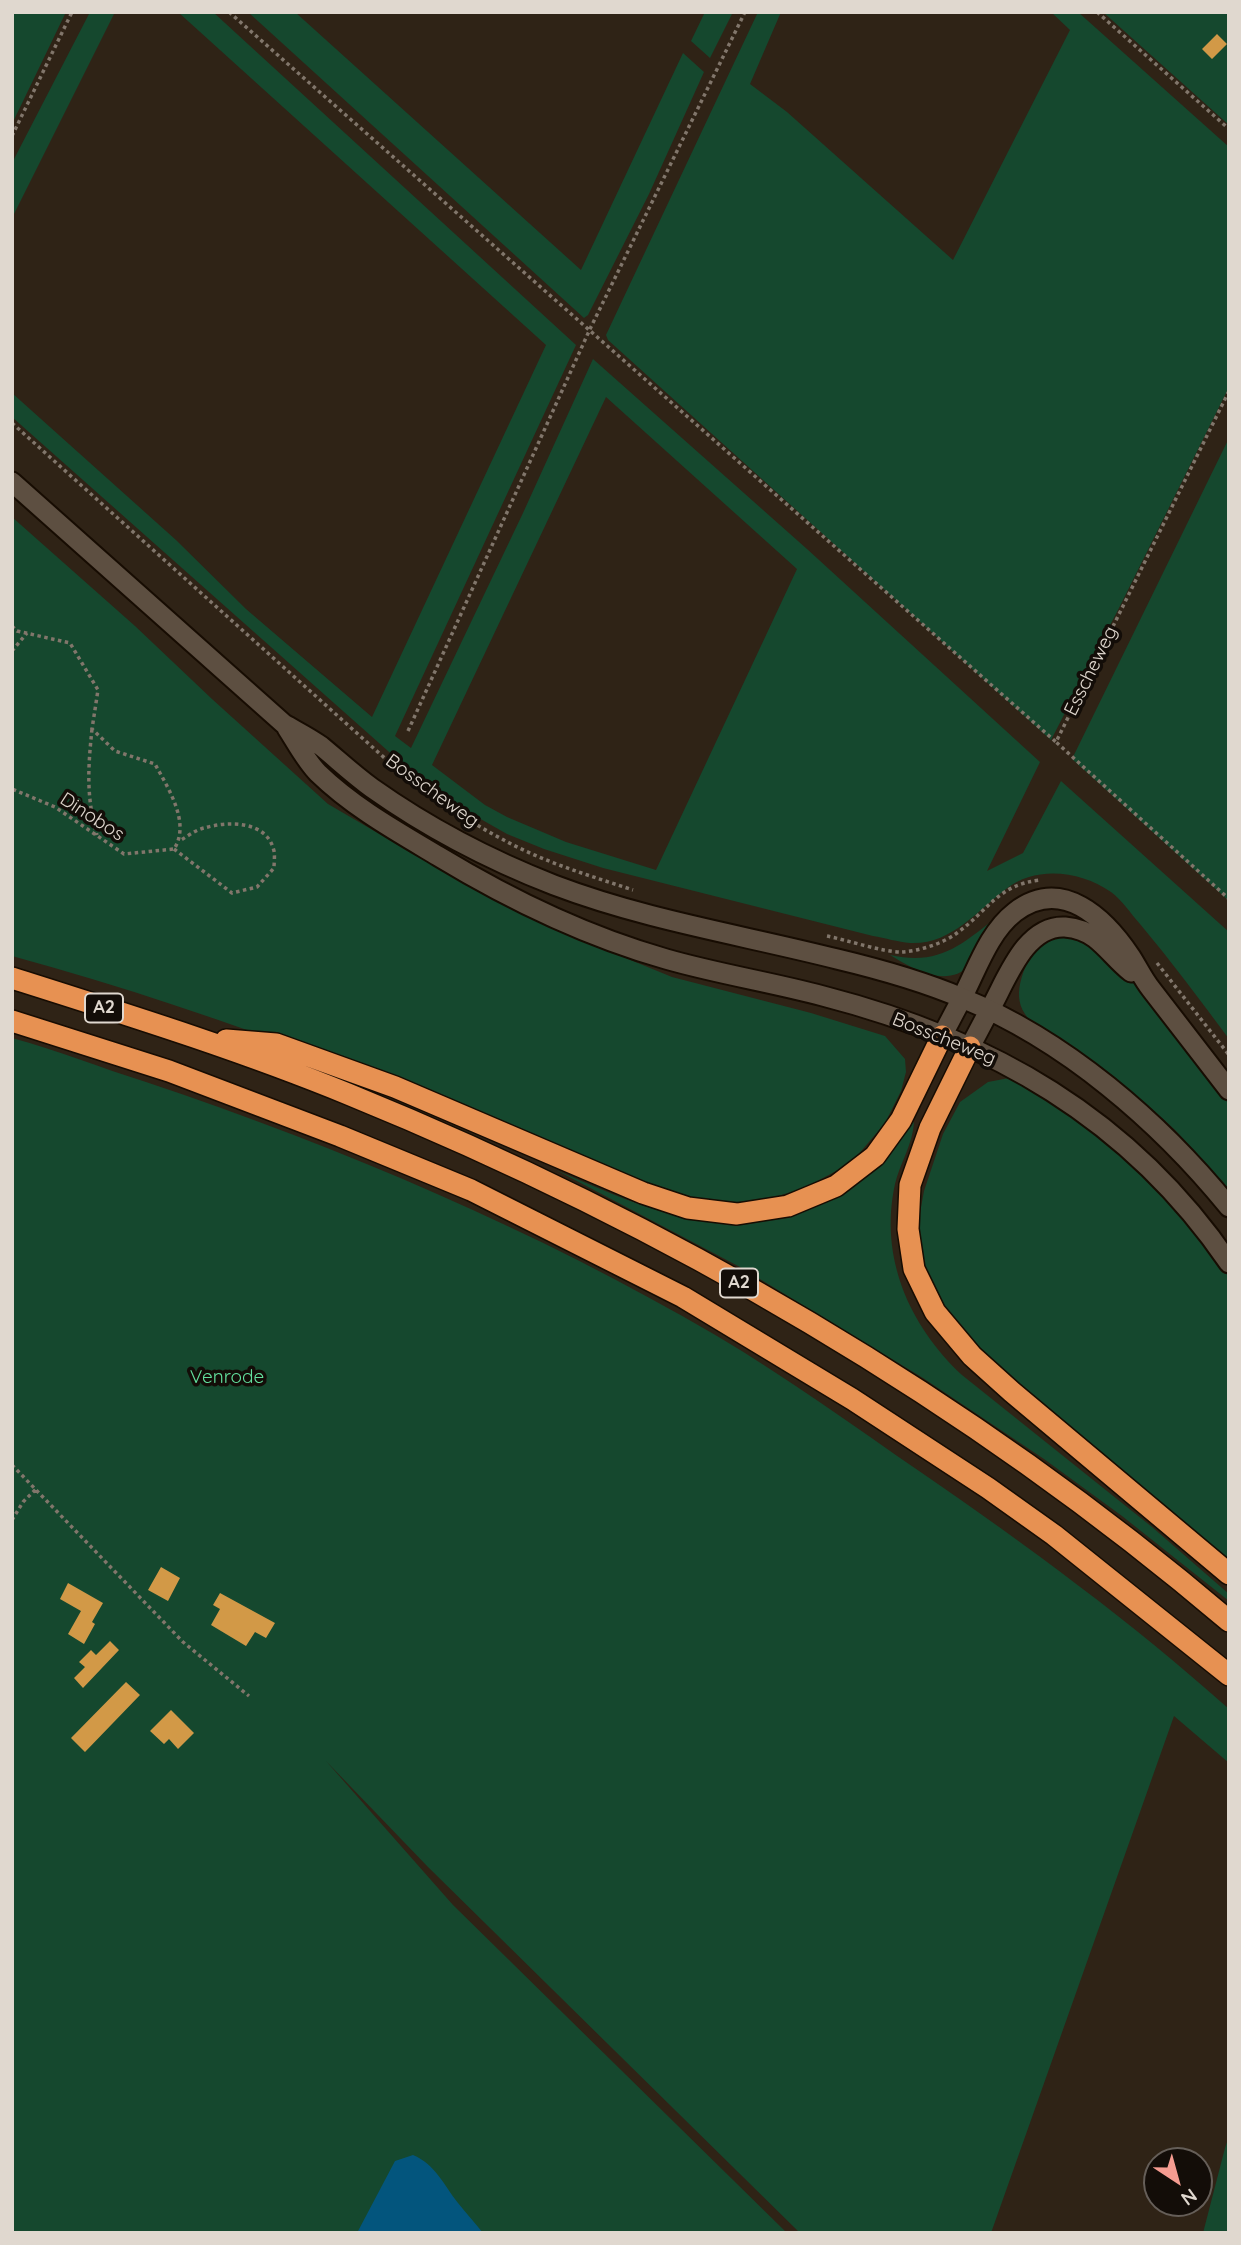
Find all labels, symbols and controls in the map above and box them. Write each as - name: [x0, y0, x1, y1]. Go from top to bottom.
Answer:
- street label: Esscheweg: [1060, 623, 1122, 719]
- street label: Bosscheweg: [381, 750, 483, 832]
- street label: Dinobos: [56, 788, 128, 846]
- road number: A2: [85, 993, 123, 1023]
- street label: Bosscheweg: [889, 1008, 999, 1070]
- road number: A2: [720, 1268, 758, 1298]
- park label: Venrode: [190, 1366, 264, 1388]
- north arrow: [1143, 2147, 1213, 2217]
- text: N: [1176, 2184, 1202, 2211]

